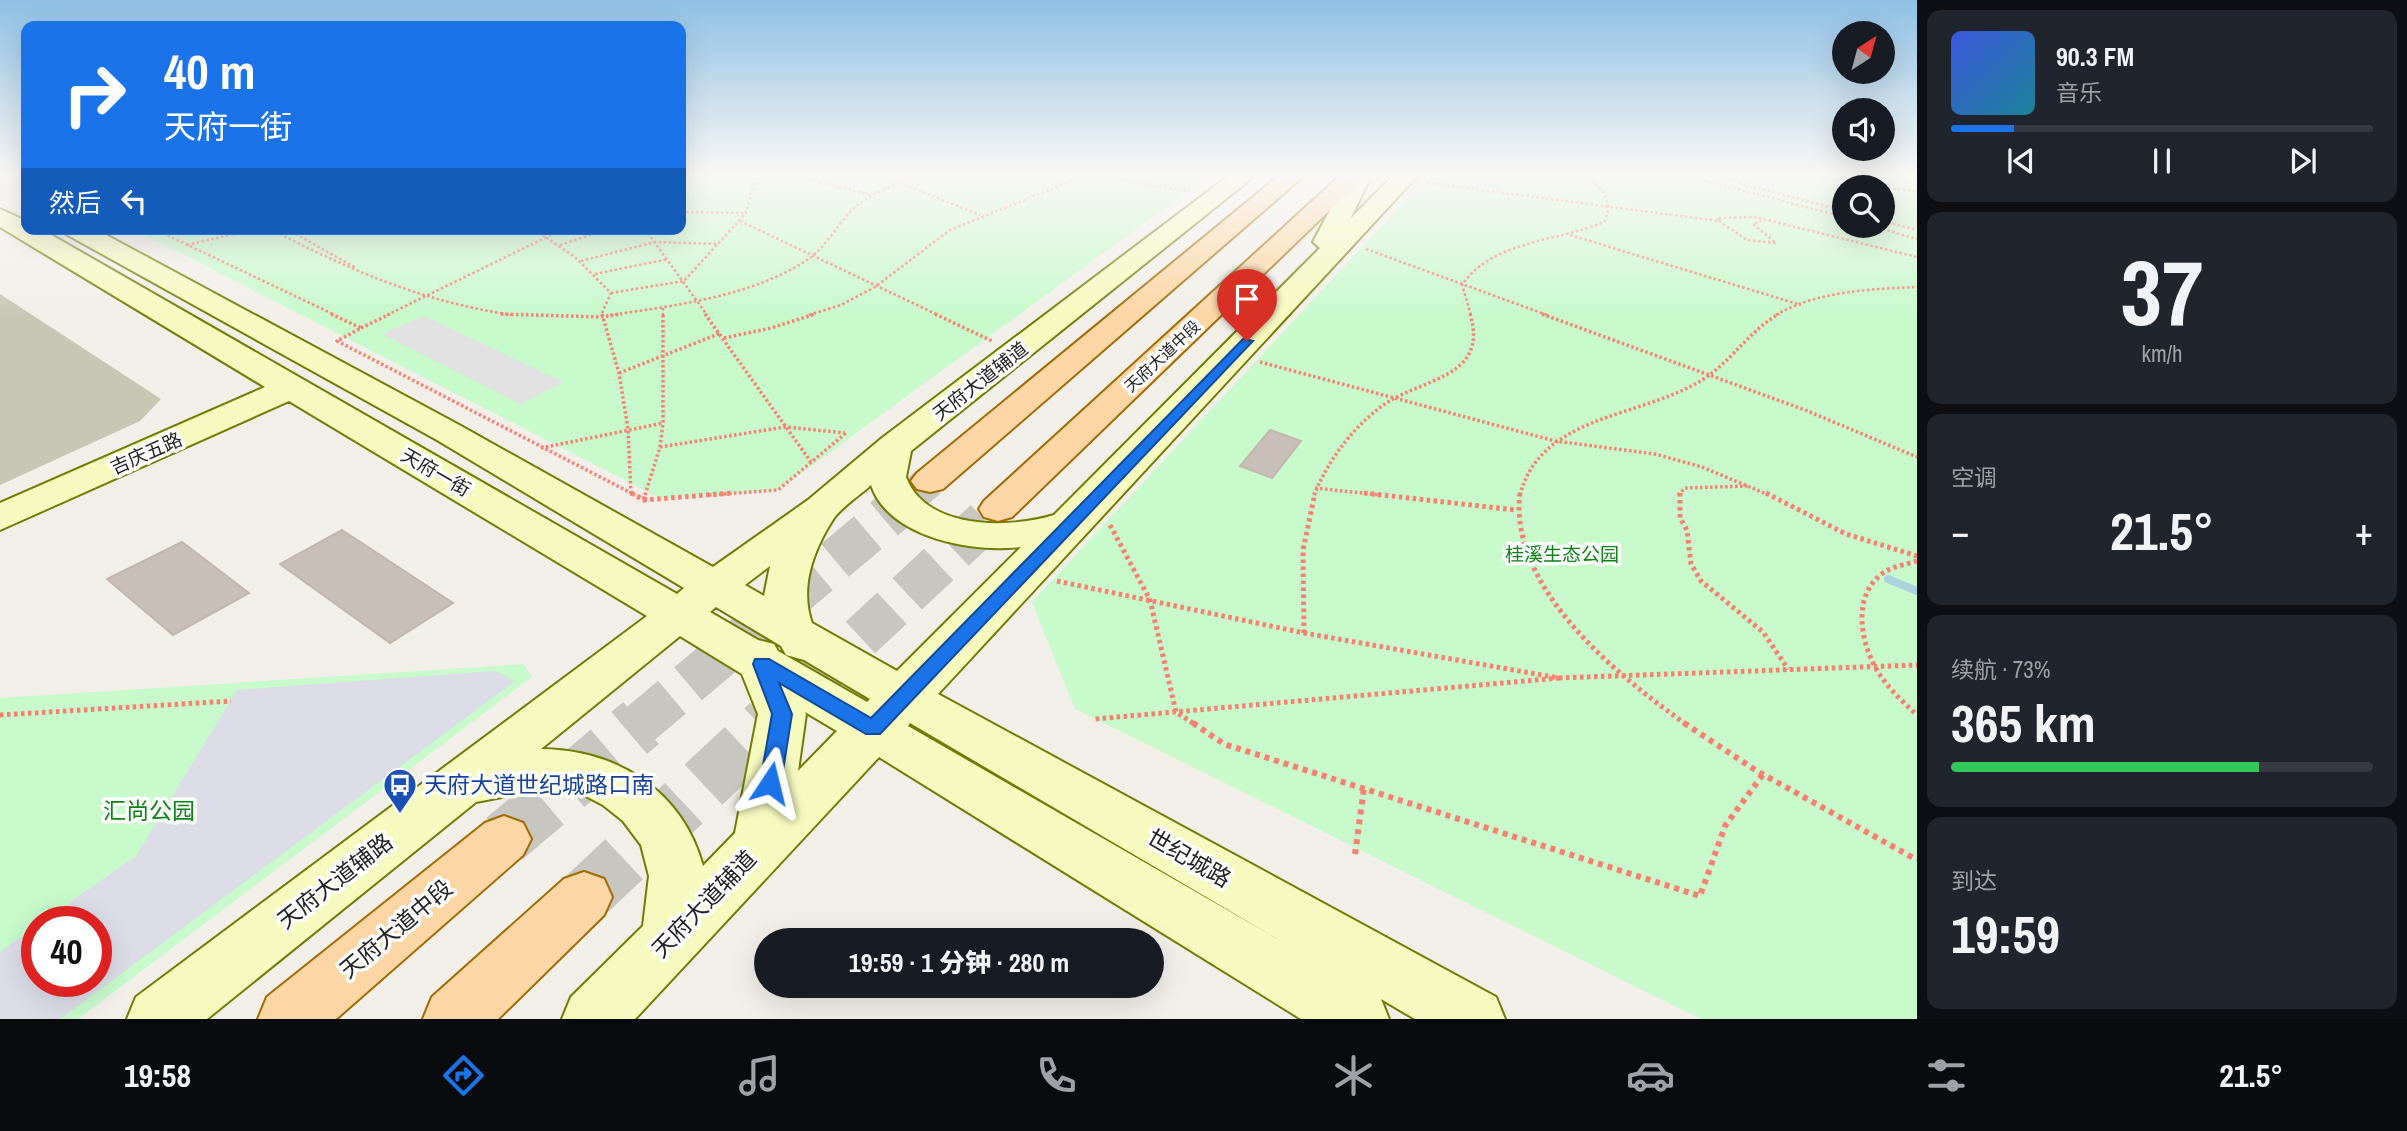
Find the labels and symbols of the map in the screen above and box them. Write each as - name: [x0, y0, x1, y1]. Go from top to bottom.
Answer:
- north arrow: [1832, 21, 1895, 84]
- pin: [1217, 269, 1277, 341]
- street label: 天府大道中段: [1119, 315, 1205, 397]
- street label: 天府大道辅道: [927, 336, 1033, 426]
- street label: 吉庆五路: [106, 426, 186, 480]
- street label: 天府一街: [397, 442, 475, 502]
- park label: 桂溪生态公园: [1505, 541, 1619, 567]
- position arrow: [733, 746, 807, 820]
- bus stop icon: 天府大道世纪城路口南: [381, 766, 419, 815]
- place label: 天府大道世纪城路口南: [424, 769, 654, 800]
- park label: 汇尚公园: [103, 795, 195, 826]
- street label: 世纪城路: [1142, 821, 1237, 894]
- street label: 天府大道辅路: [271, 826, 399, 935]
- street label: 天府大道辅道: [645, 843, 763, 964]
- street label: 天府大道中段: [333, 872, 458, 985]
- speed limit sign: 40: [21, 906, 112, 997]

